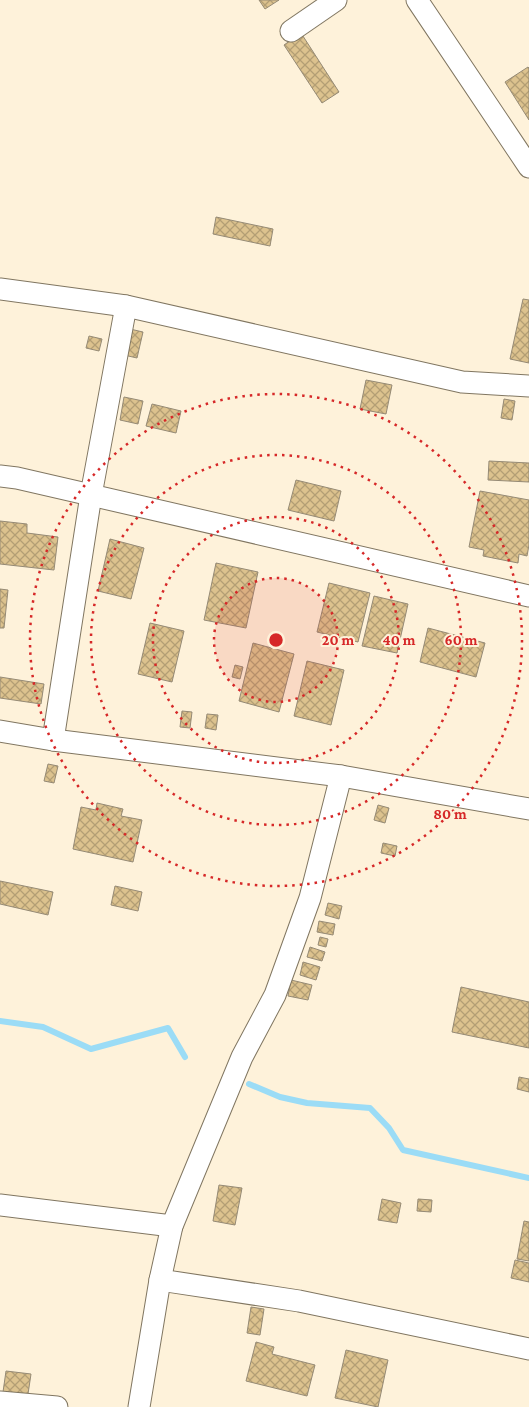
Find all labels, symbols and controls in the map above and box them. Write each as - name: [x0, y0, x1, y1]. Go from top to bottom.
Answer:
- centre of rings: [267, 631, 285, 649]
- text: 20 m: [322, 632, 354, 648]
- text: 40 m: [383, 632, 416, 648]
- text: 60 m: [445, 632, 478, 648]
- text: 80 m: [433, 806, 467, 822]

